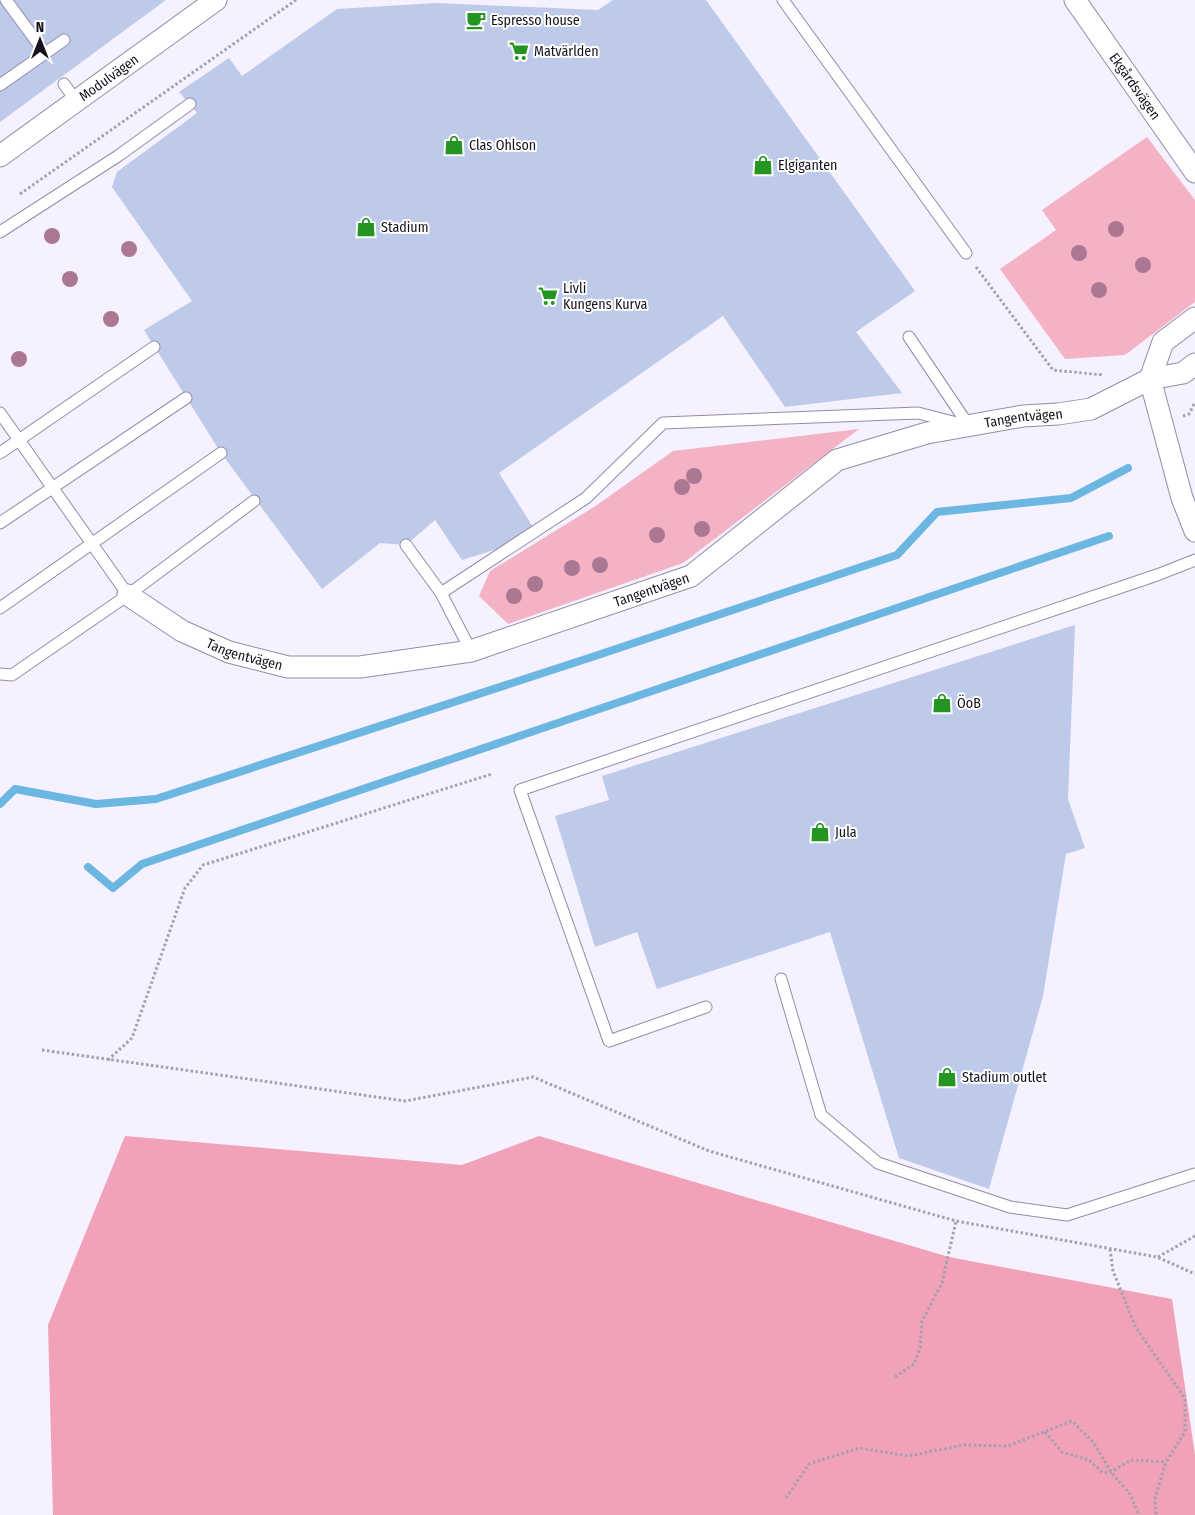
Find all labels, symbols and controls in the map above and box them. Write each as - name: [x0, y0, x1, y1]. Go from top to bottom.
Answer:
- cafe icon: Espresso house: [465, 9, 487, 31]
- place label: Espresso house: [491, 12, 580, 29]
- north arrow: [15, 15, 65, 65]
- text: N: [36, 19, 44, 36]
- supermarket icon: Matvärlden: [508, 40, 530, 62]
- place label: Matvärlden: [534, 43, 599, 60]
- street label: Ekgårdsvägen: [1106, 50, 1164, 123]
- street label: Modulvägen: [76, 51, 142, 105]
- shop icon: Clas Ohlson: [443, 134, 465, 156]
- place label: Clas Ohlson: [469, 137, 536, 154]
- shop icon: Elgiganten: [752, 154, 774, 176]
- place label: Elgiganten: [778, 157, 838, 174]
- shop icon: Stadium: [355, 216, 377, 238]
- place label: Stadium: [381, 219, 428, 236]
- place label: Livli Kungens Kurva: [563, 280, 647, 313]
- supermarket icon: Livli Kungens Kurva: [537, 285, 559, 307]
- street label: Tangentvägen: [983, 405, 1064, 432]
- street label: Tangentvägen: [612, 569, 692, 611]
- street label: Tangentvägen: [204, 635, 284, 674]
- shop icon: ÖoB: [931, 692, 953, 714]
- place label: ÖoB: [957, 694, 981, 712]
- shop icon: Jula: [809, 821, 831, 843]
- place label: Jula: [835, 824, 857, 841]
- shop icon: Stadium outlet: [936, 1066, 958, 1088]
- place label: Stadium outlet: [962, 1069, 1047, 1086]

